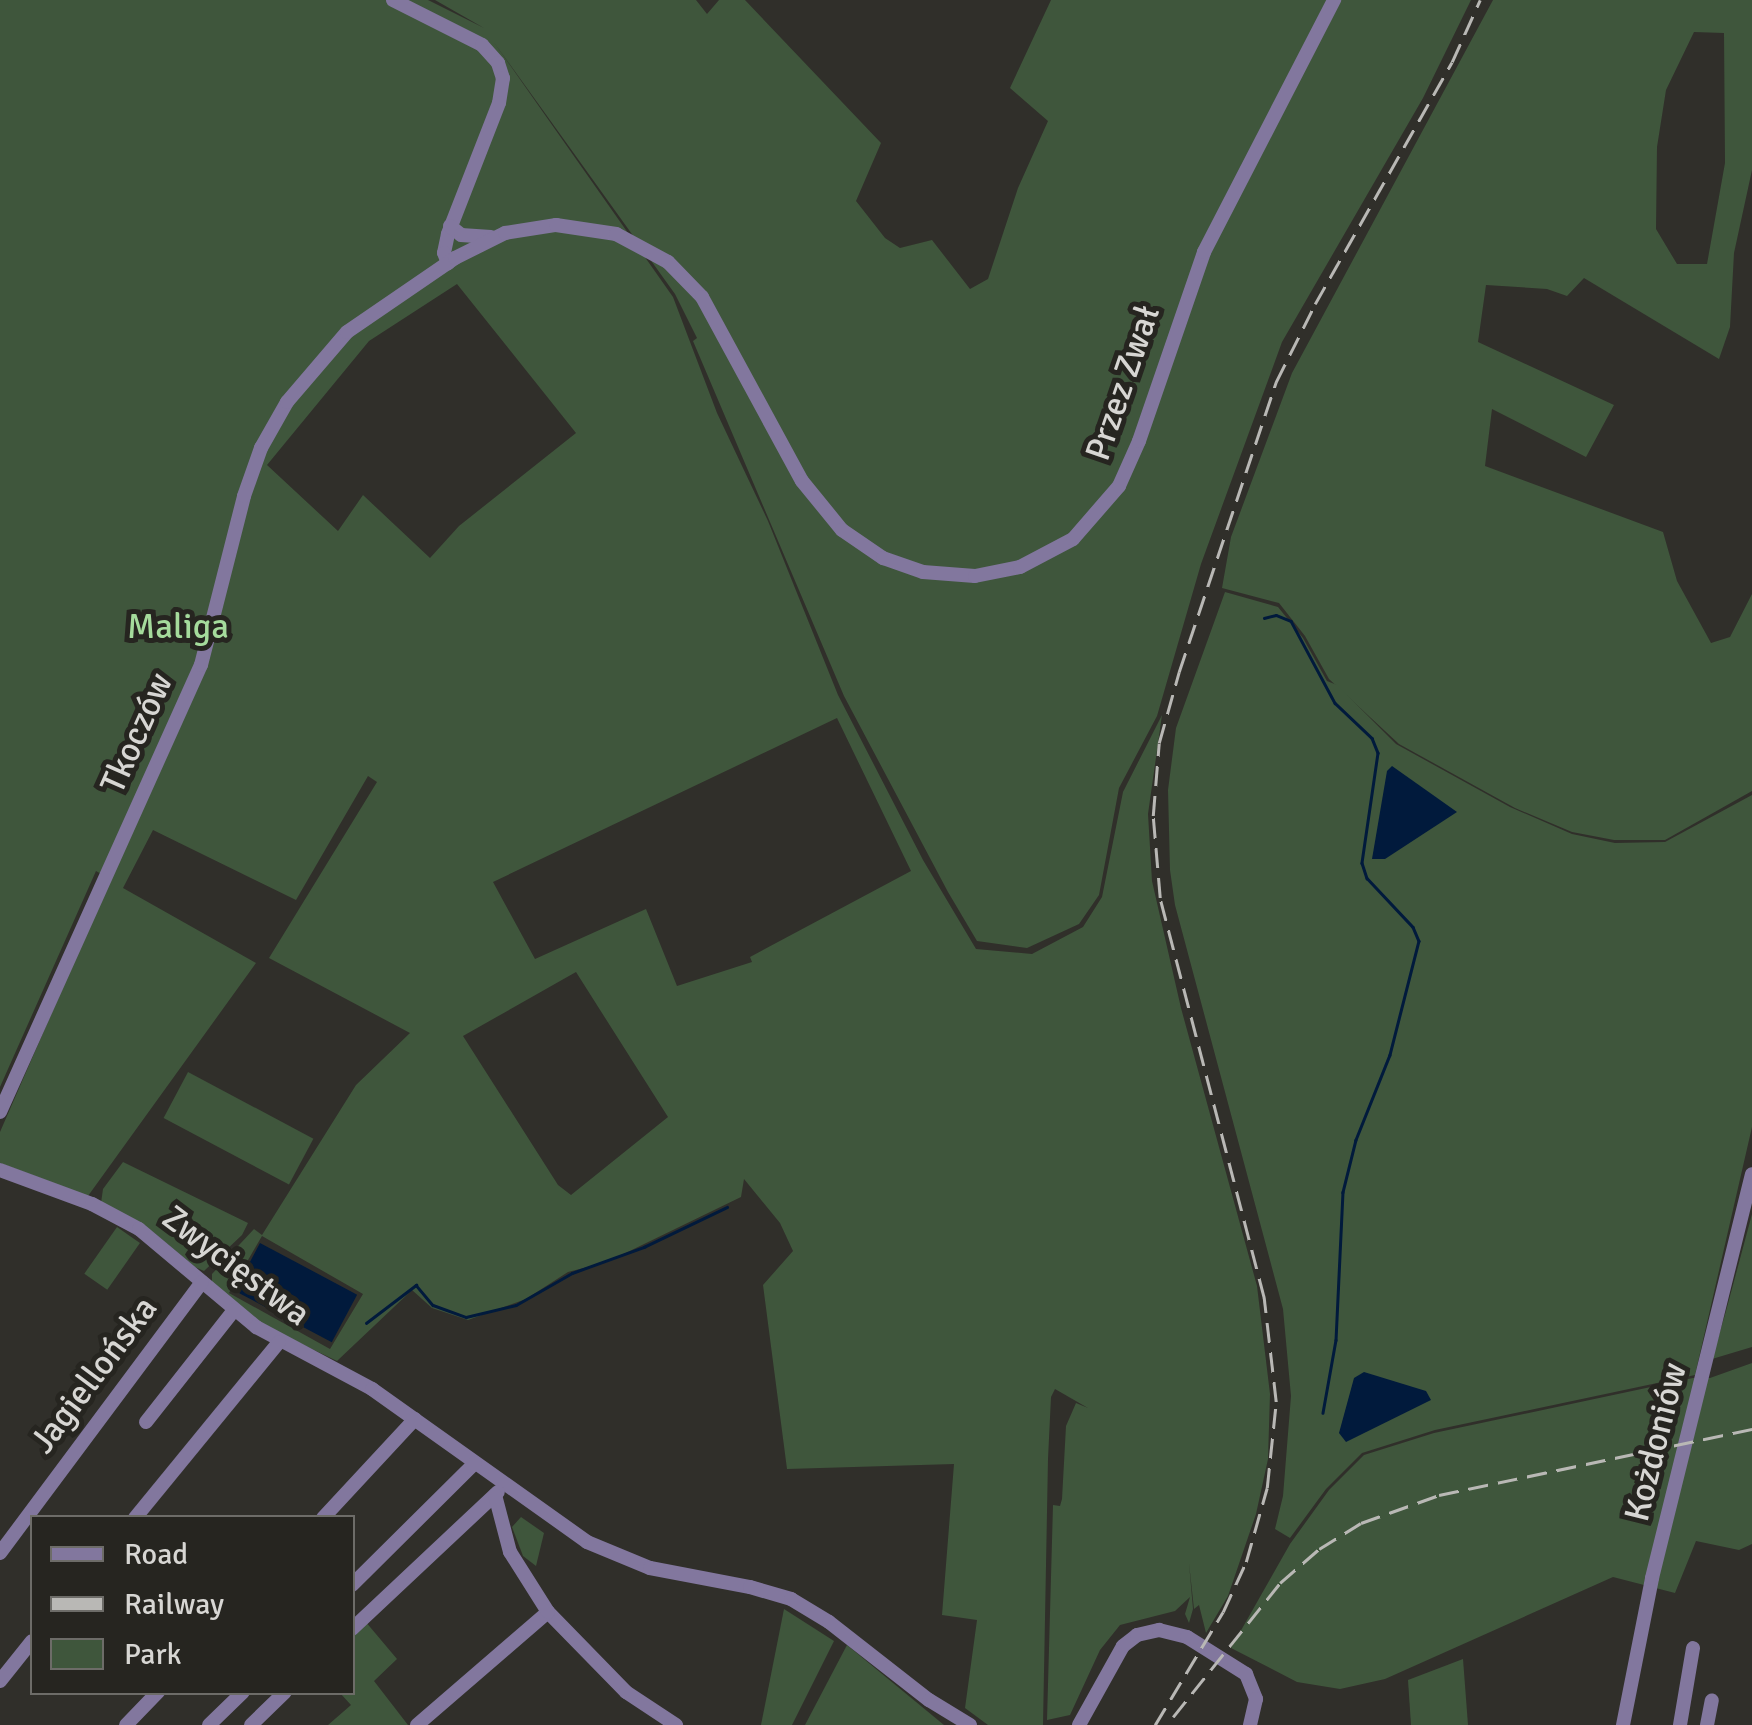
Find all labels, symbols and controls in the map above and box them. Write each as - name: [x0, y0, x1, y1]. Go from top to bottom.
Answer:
- street label: Przez Zwał: [1077, 300, 1169, 466]
- park label: Maliga: [127, 606, 229, 648]
- street label: Tkoczów: [92, 666, 182, 800]
- street label: Zwycięstwa: [154, 1197, 318, 1335]
- street label: Jagiellońska: [21, 1288, 167, 1462]
- street label: Kożdoniów: [1616, 1358, 1696, 1526]
- legend: [30, 1515, 355, 1695]
- text: Road: [124, 1536, 188, 1573]
- text: Railway: [124, 1586, 224, 1623]
- text: Park: [124, 1636, 182, 1673]

